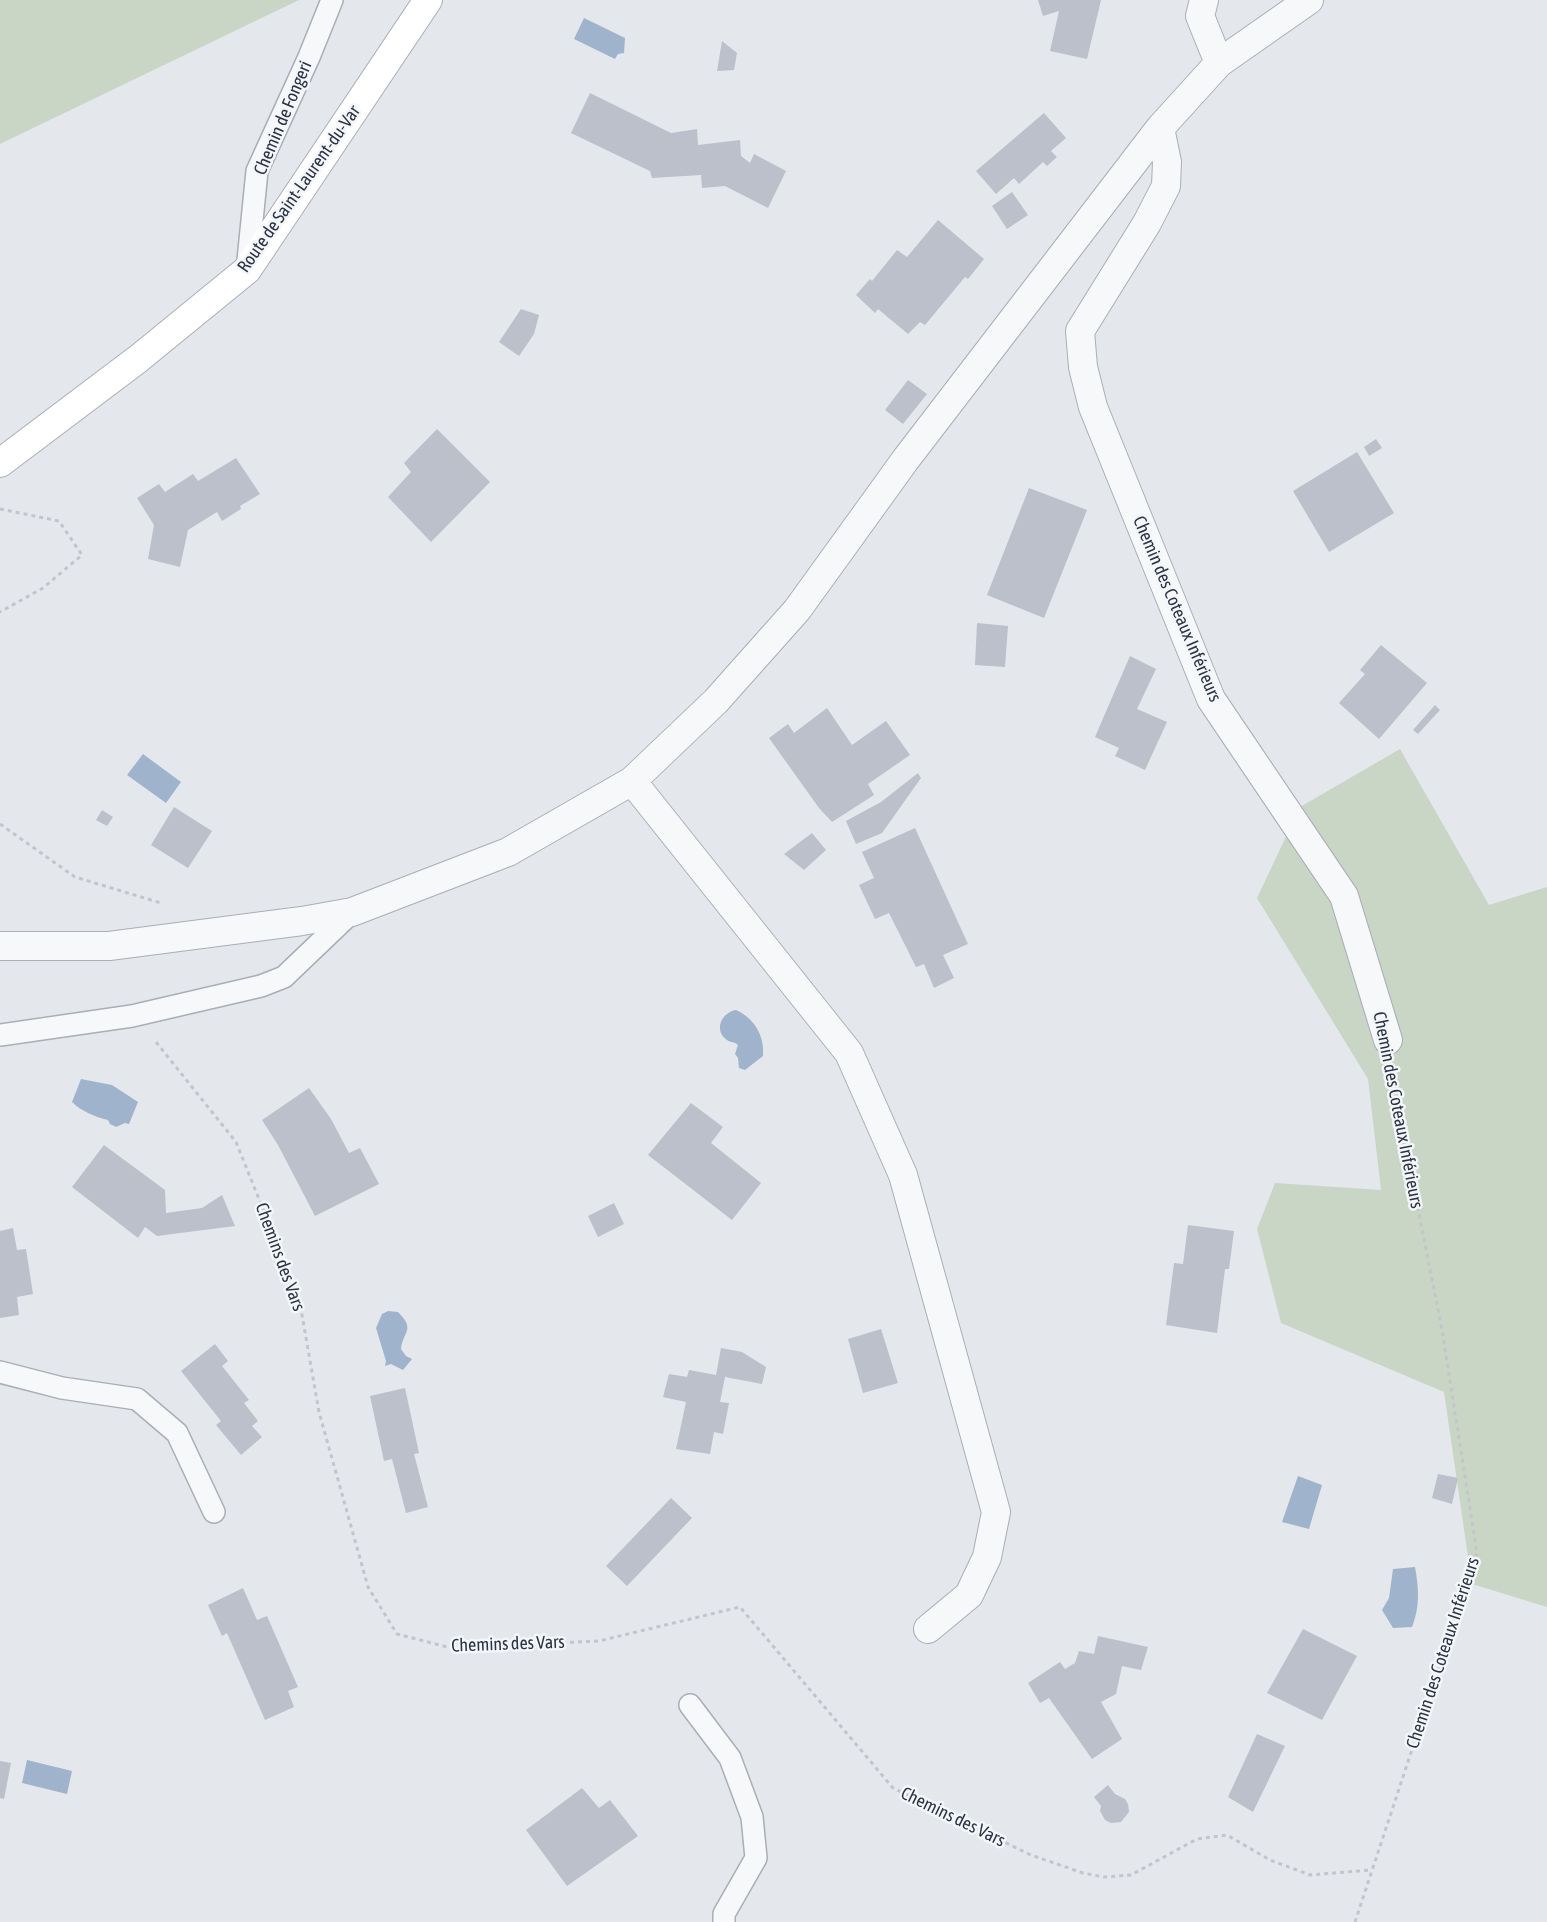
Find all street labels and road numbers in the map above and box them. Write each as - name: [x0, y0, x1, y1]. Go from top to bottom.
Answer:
- street label: Chemin de Fongeri: [249, 58, 317, 178]
- street label: Route de Saint-Laurent-du-Var: [233, 101, 365, 277]
- street label: Chemin des Coteaux Inférieurs: [1128, 513, 1226, 705]
- street label: Chemin des Coteaux Inférieurs: [1368, 1010, 1428, 1210]
- street label: Chemins des Vars: [250, 1200, 310, 1314]
- street label: Chemin des Coteaux Inférieurs: [1402, 1555, 1484, 1751]
- street label: Chemins des Vars: [451, 1631, 565, 1657]
- street label: Chemins des Vars: [897, 1782, 1009, 1852]

